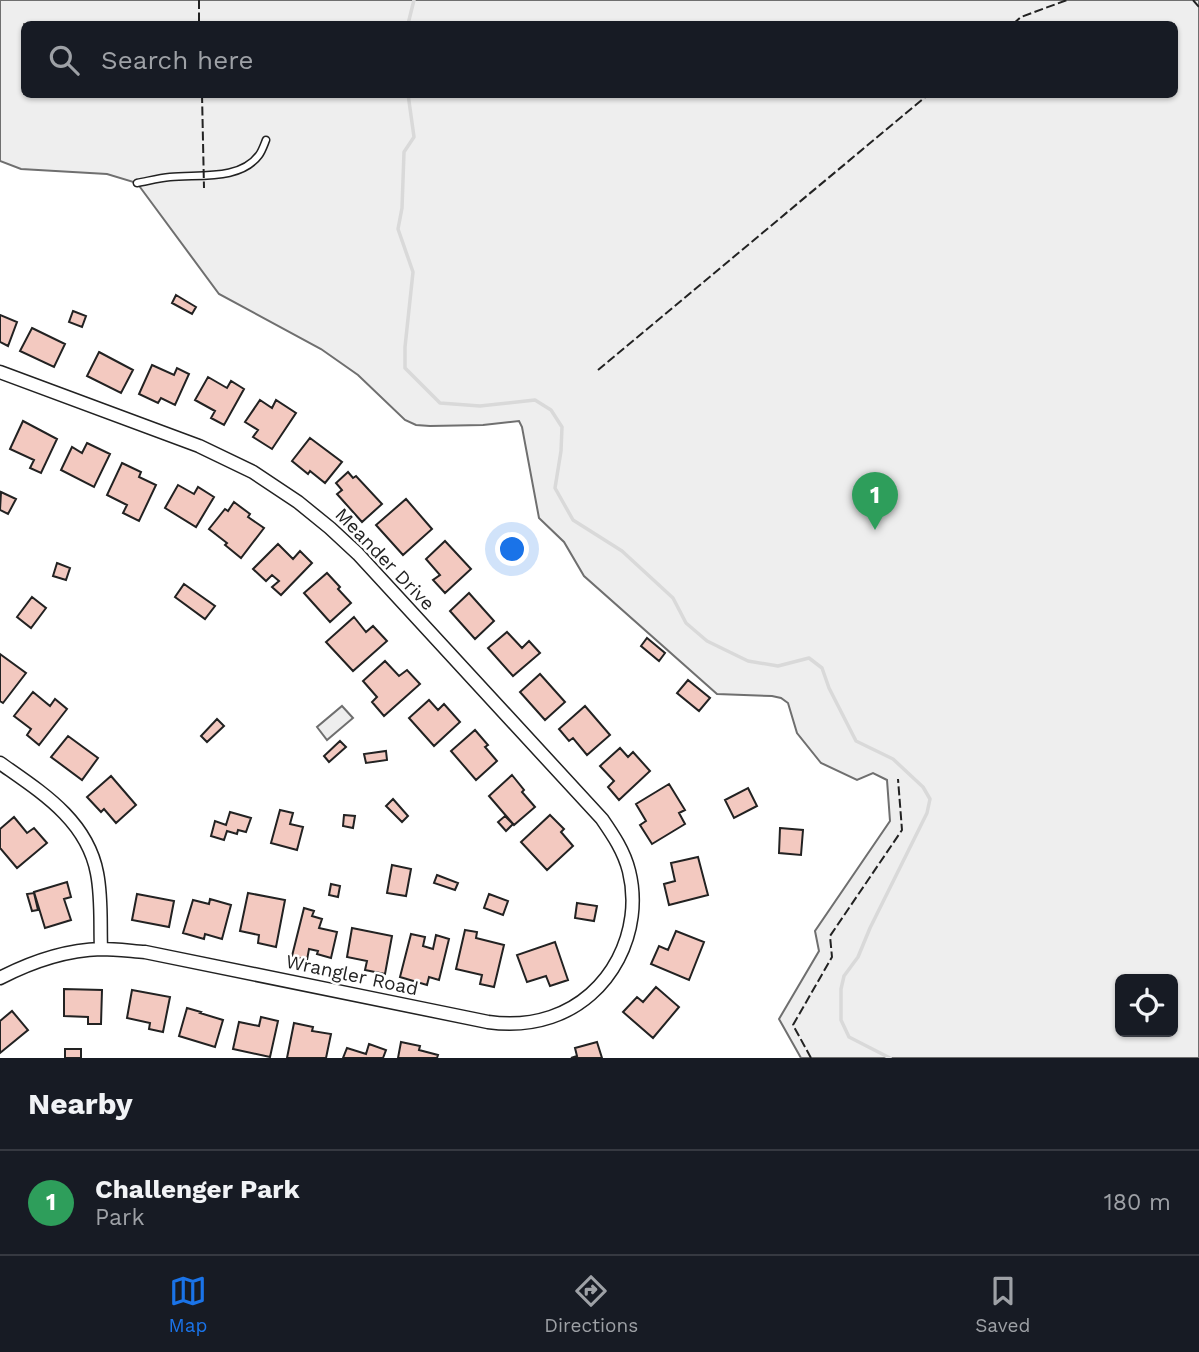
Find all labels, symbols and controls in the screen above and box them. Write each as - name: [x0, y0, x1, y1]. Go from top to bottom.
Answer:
- search box: [21, 21, 1178, 98]
- icon: search: [45, 41, 83, 79]
- text: Search here: [101, 45, 253, 75]
- pin: 1: [852, 472, 898, 530]
- street label: Meander Drive: [330, 503, 440, 615]
- your location: [495, 532, 529, 566]
- street label: Wrangler Road: [284, 950, 420, 1000]
- map controls: [1115, 974, 1178, 1037]
- button: locate: [1115, 974, 1178, 1037]
- text: Nearby: [28, 1086, 133, 1121]
- text: Challenger Park: [95, 1174, 300, 1204]
- text: 1: [46, 1189, 56, 1216]
- text: 180 m: [1104, 1189, 1171, 1216]
- text: Park: [95, 1204, 144, 1231]
- tab: Map: [169, 1272, 207, 1337]
- tab: Directions: [544, 1272, 638, 1337]
- tab: Saved: [975, 1272, 1030, 1337]

